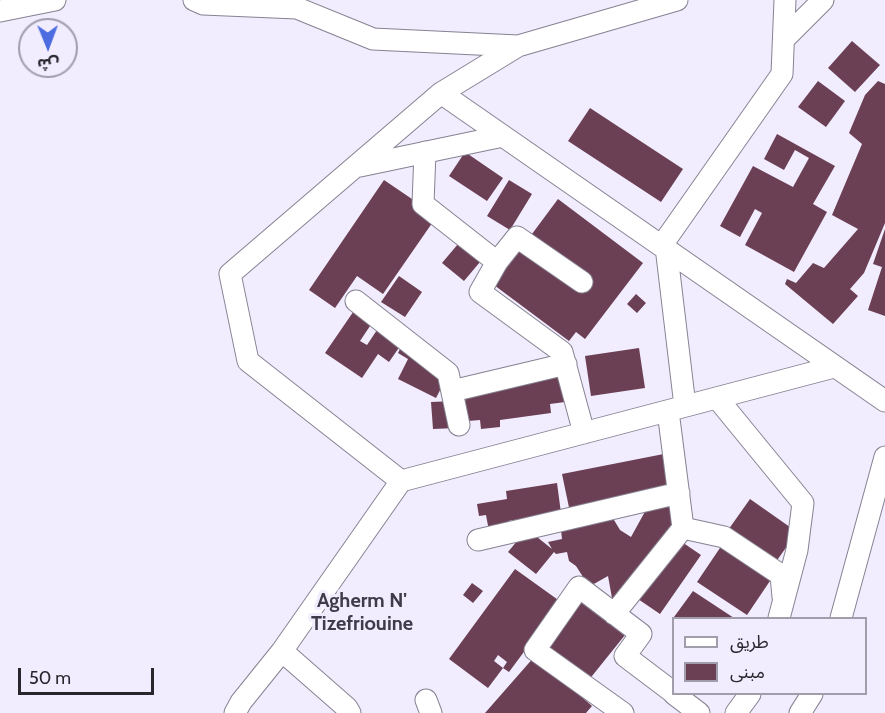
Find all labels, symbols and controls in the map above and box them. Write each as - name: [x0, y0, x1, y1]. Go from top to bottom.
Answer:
- north arrow: [18, 18, 78, 78]
- text: ش: [37, 55, 59, 74]
- district label: Agherm N' Tizefriouine: [311, 589, 413, 636]
- legend: [672, 617, 867, 695]
- text: طريق: [730, 631, 769, 653]
- scale bar: [21, 656, 158, 694]
- text: مبنى: [730, 661, 765, 683]
- text: 50 m: [29, 667, 71, 689]

